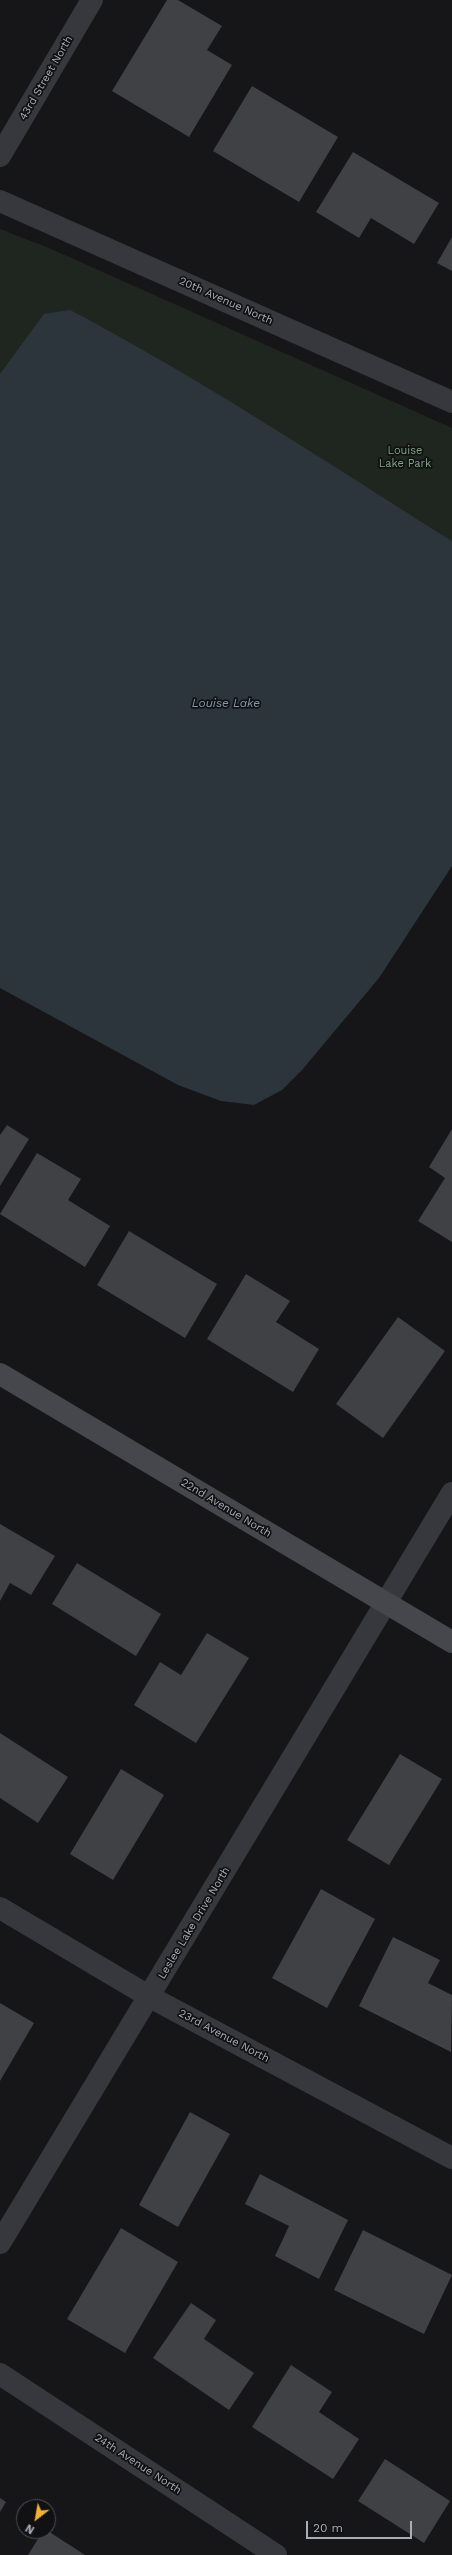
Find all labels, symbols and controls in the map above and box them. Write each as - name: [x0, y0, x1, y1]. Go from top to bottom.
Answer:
- street label: 43rd Street North: [17, 34, 75, 122]
- street label: 20th Avenue North: [177, 274, 275, 328]
- park label: Louise Lake Park: [379, 444, 431, 470]
- water label: Louise Lake: [192, 696, 260, 710]
- street label: 22nd Avenue North: [178, 1476, 274, 1540]
- street label: Leslee Lake Drive North: [155, 1864, 233, 1982]
- street label: 23rd Avenue North: [176, 2007, 272, 2065]
- street label: 24th Avenue North: [92, 2431, 184, 2497]
- north arrow: [16, 2499, 56, 2539]
- scale bar: [308, 2513, 414, 2539]
- text: N: [23, 2521, 37, 2537]
- text: 20 m: [313, 2521, 343, 2535]

